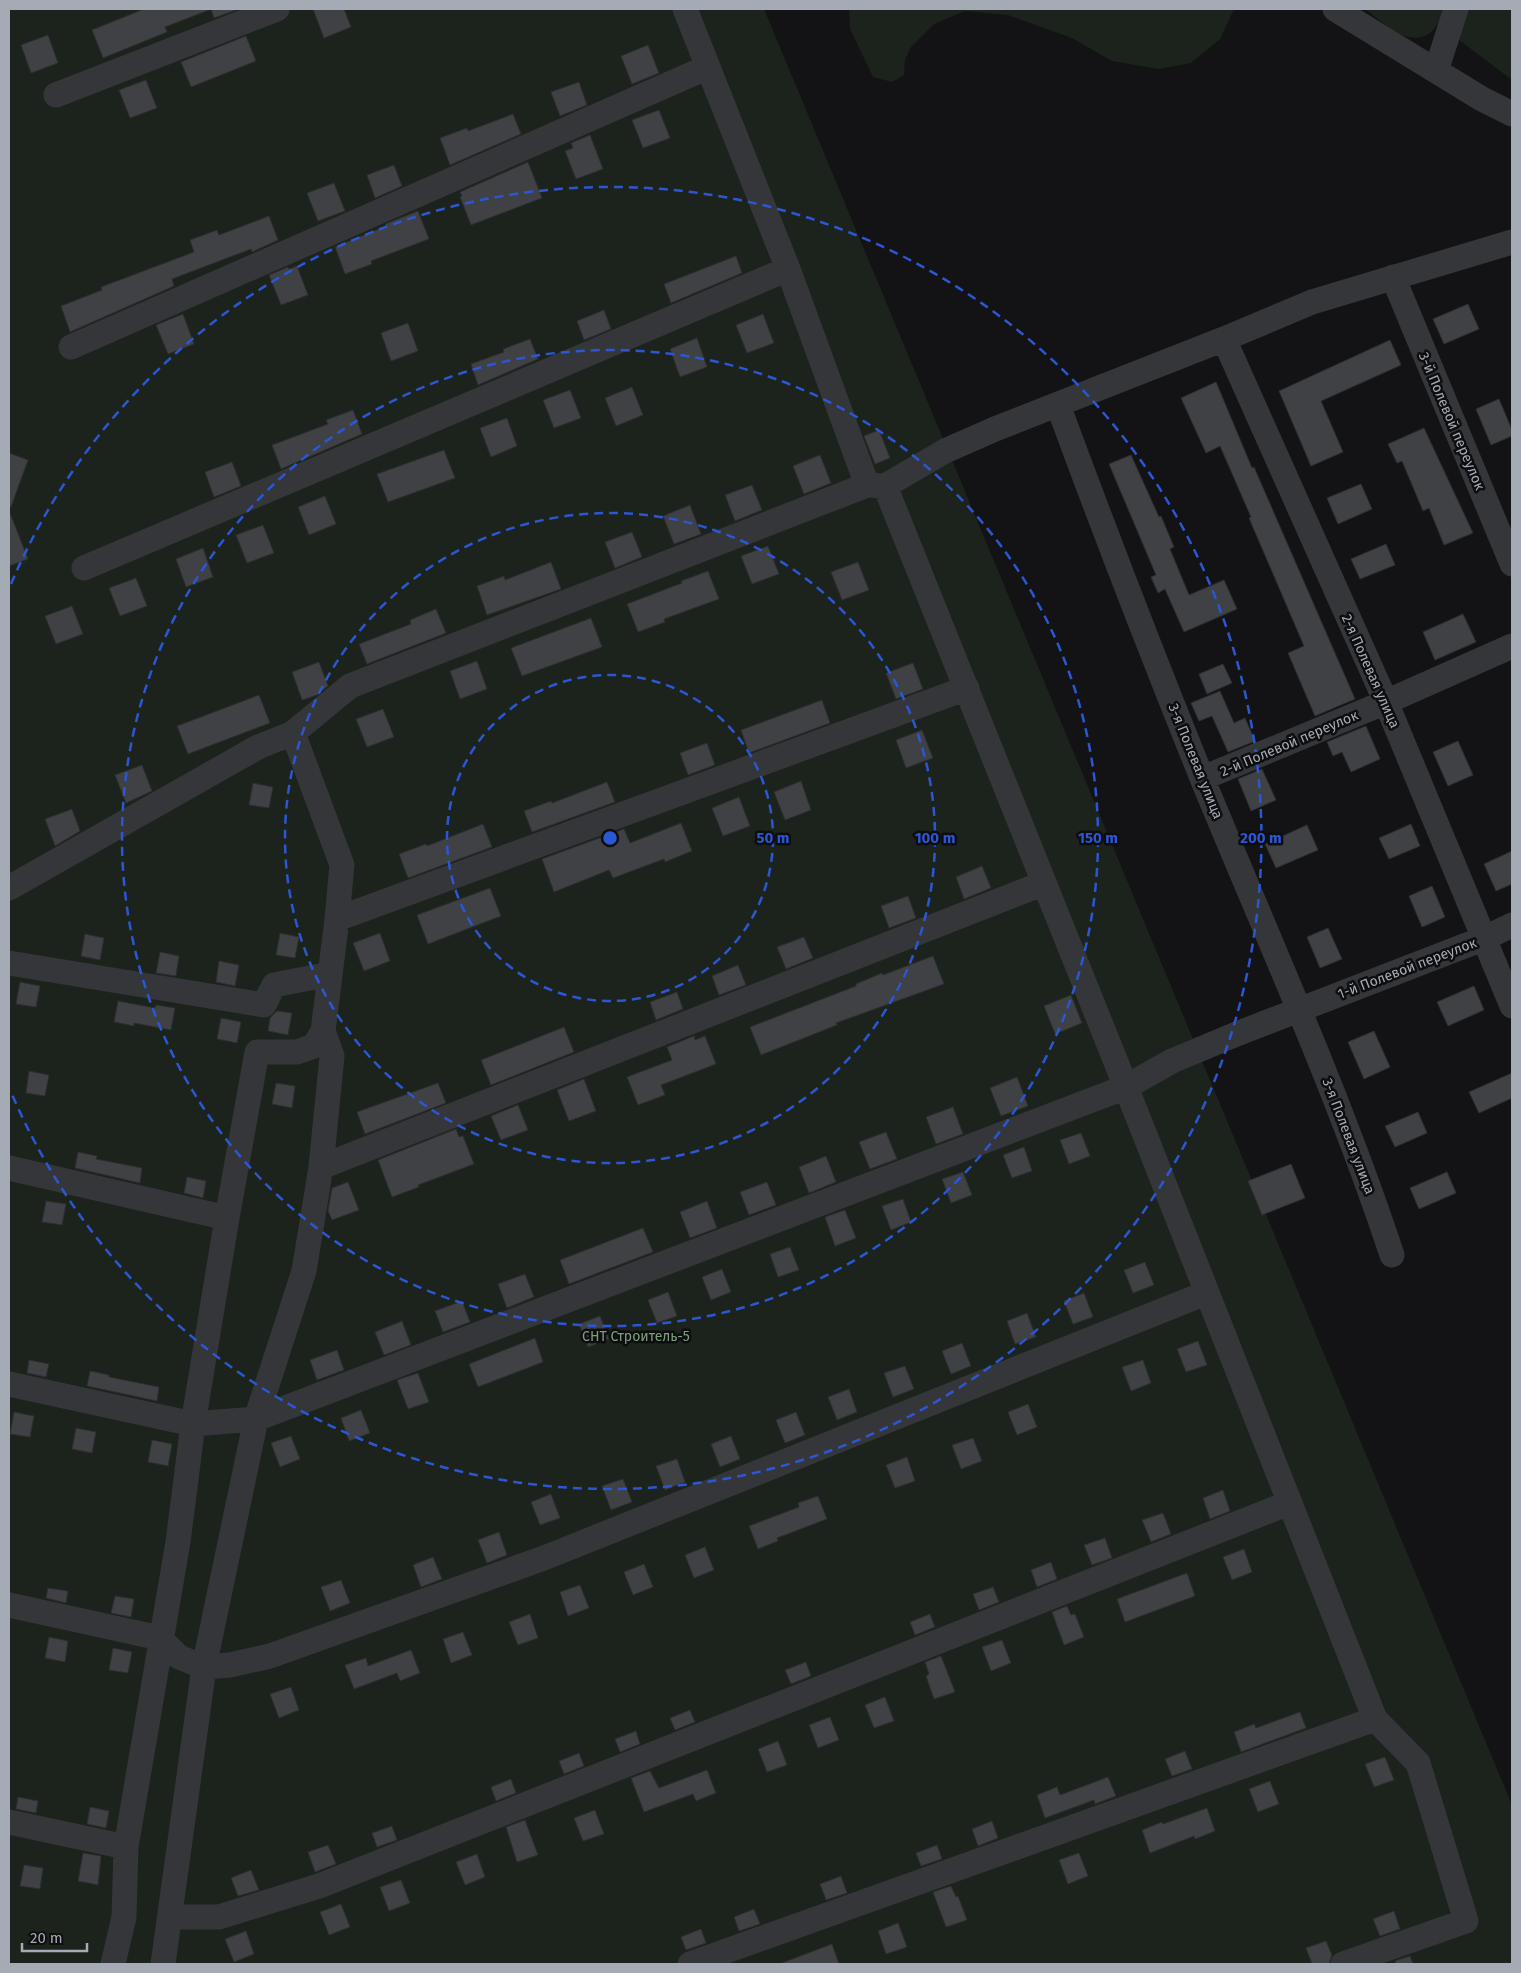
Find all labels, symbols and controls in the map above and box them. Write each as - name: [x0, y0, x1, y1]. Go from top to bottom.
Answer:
- street label: 3-й Полевой переулок: [1415, 350, 1489, 493]
- street label: 2-я Полевая улица: [1338, 612, 1403, 731]
- street label: 3-я Полевая улица: [1165, 701, 1226, 821]
- street label: 2-й Полевой переулок: [1218, 706, 1361, 780]
- centre of rings: [601, 829, 619, 847]
- text: 50 m: [756, 829, 790, 847]
- text: 100 m: [915, 829, 955, 847]
- text: 150 m: [1078, 829, 1118, 847]
- text: 200 m: [1240, 829, 1282, 847]
- street label: 1-й Полевой переулок: [1335, 934, 1480, 1003]
- street label: 3-я Полевая улица: [1319, 1076, 1378, 1197]
- park label: СНТ Строитель-5: [582, 1328, 690, 1345]
- scale bar: [22, 1920, 88, 1952]
- text: 20 m: [30, 1929, 63, 1947]

